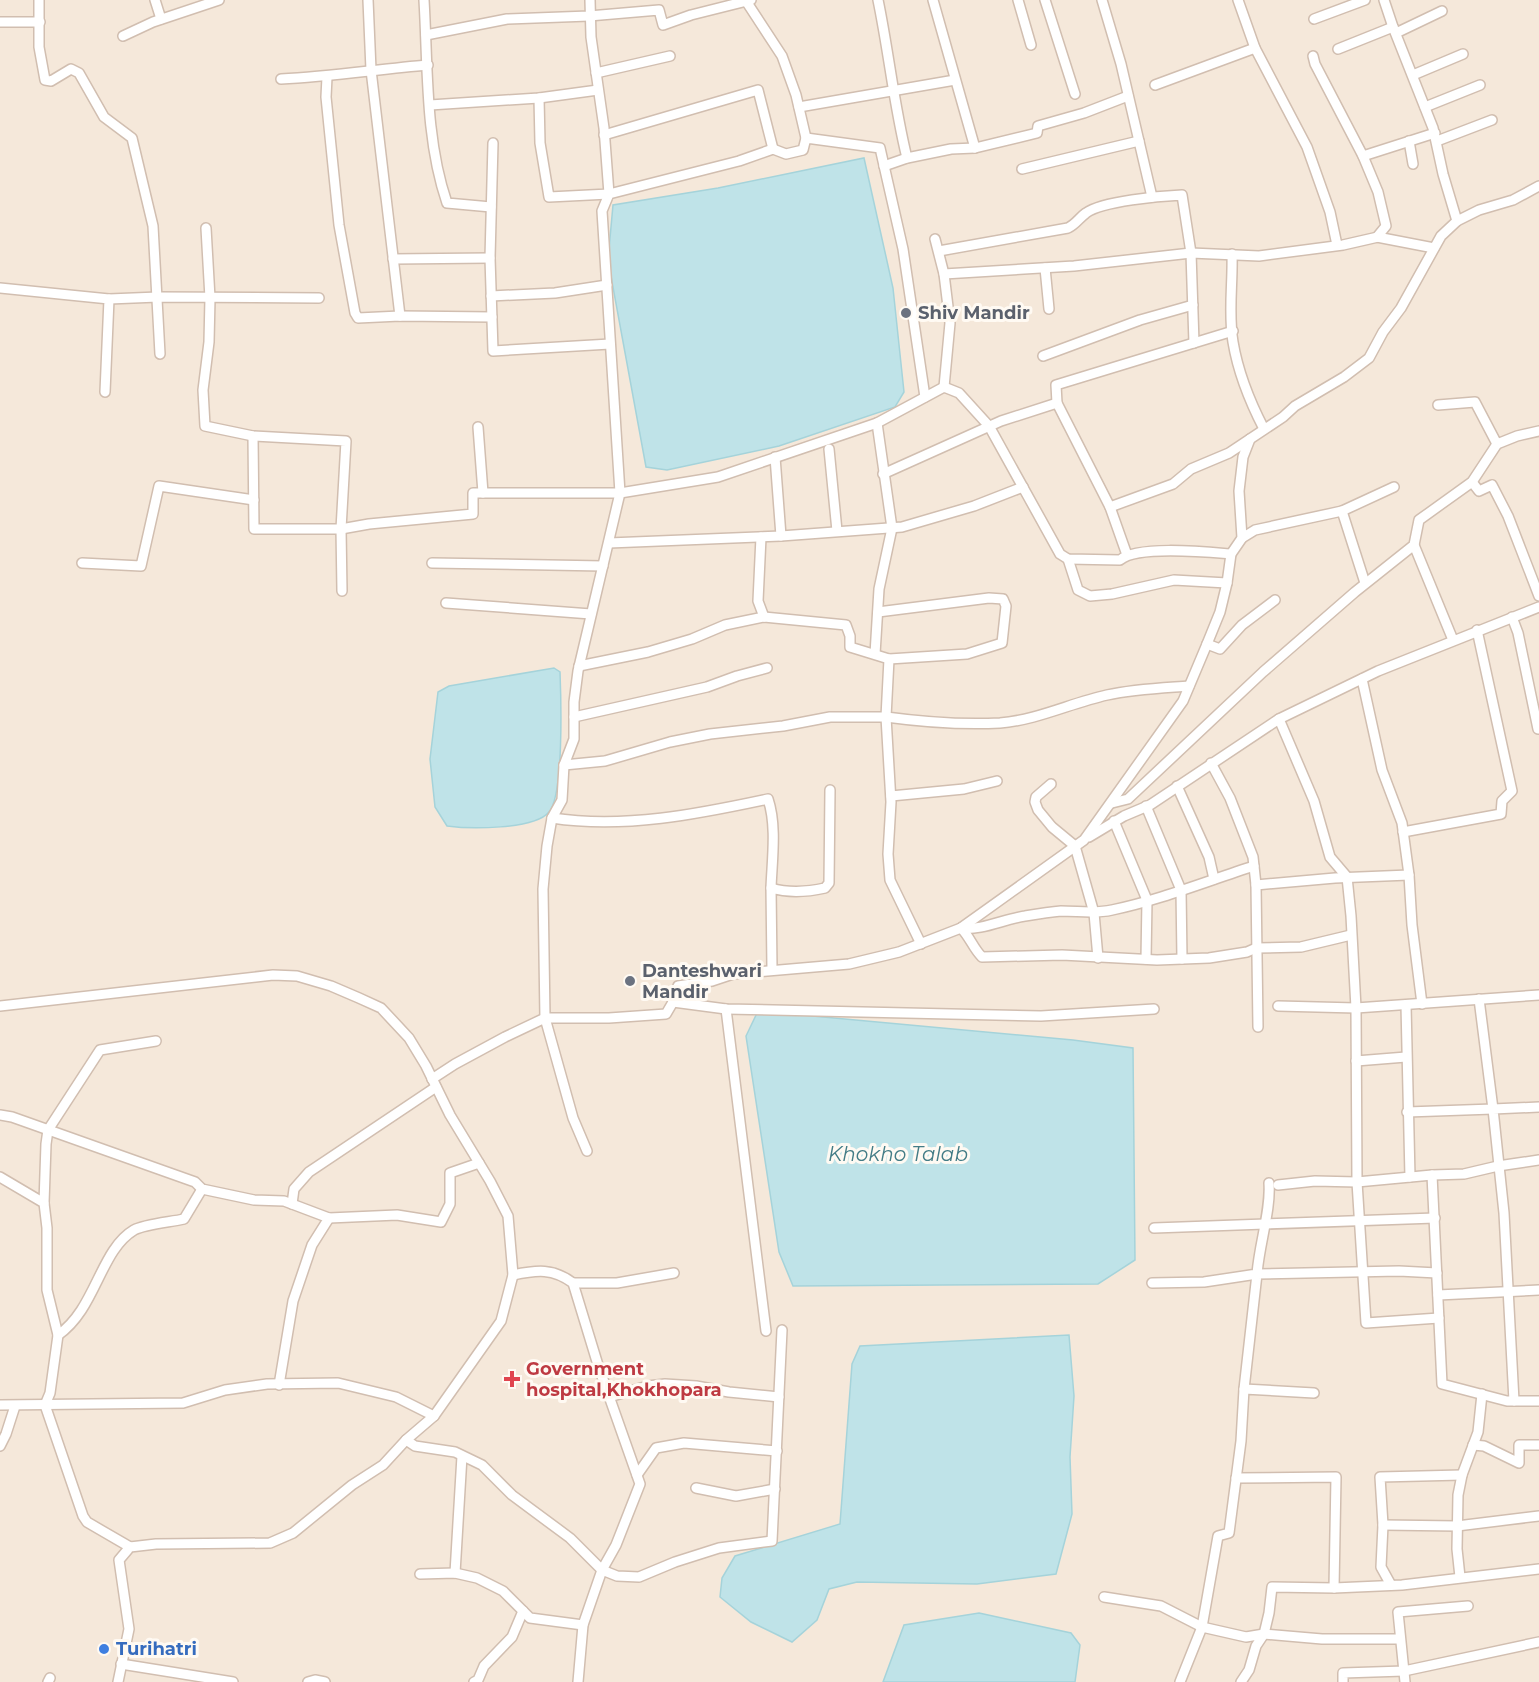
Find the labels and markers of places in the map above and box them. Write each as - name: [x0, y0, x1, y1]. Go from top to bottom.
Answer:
- place label: Shiv Mandir: [918, 302, 1030, 324]
- marker: Shiv Mandir: [899, 306, 913, 320]
- place label: Danteshwari Mandir: [642, 960, 762, 1003]
- marker: Danteshwari Mandir: [623, 974, 637, 988]
- place label: Government hospital,Khokhopara: [526, 1358, 722, 1401]
- marker: Government hospital,Khokhopara: [503, 1370, 521, 1388]
- place label: Turihatri: [116, 1638, 197, 1660]
- marker: Turihatri: [97, 1642, 111, 1656]

